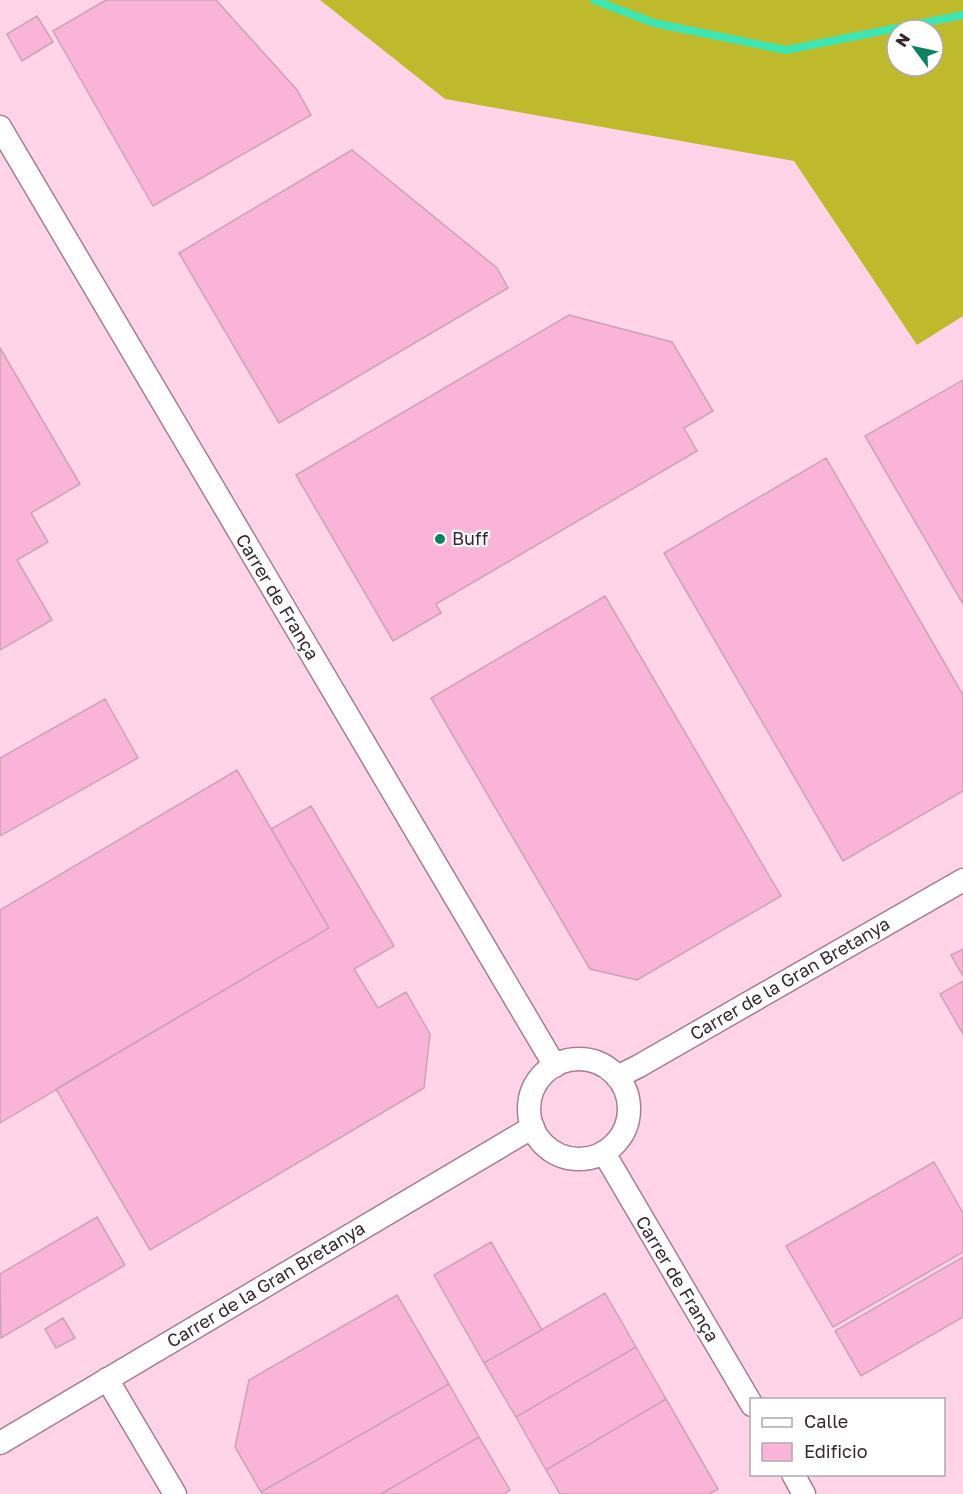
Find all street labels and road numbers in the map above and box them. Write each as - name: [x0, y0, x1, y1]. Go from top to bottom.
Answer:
- street label: Carrer de França: [232, 530, 324, 663]
- street label: Carrer de la Gran Bretanya: [686, 912, 893, 1044]
- street label: Carrer de França: [632, 1212, 724, 1345]
- street label: Carrer de la Gran Bretanya: [162, 1216, 368, 1352]

